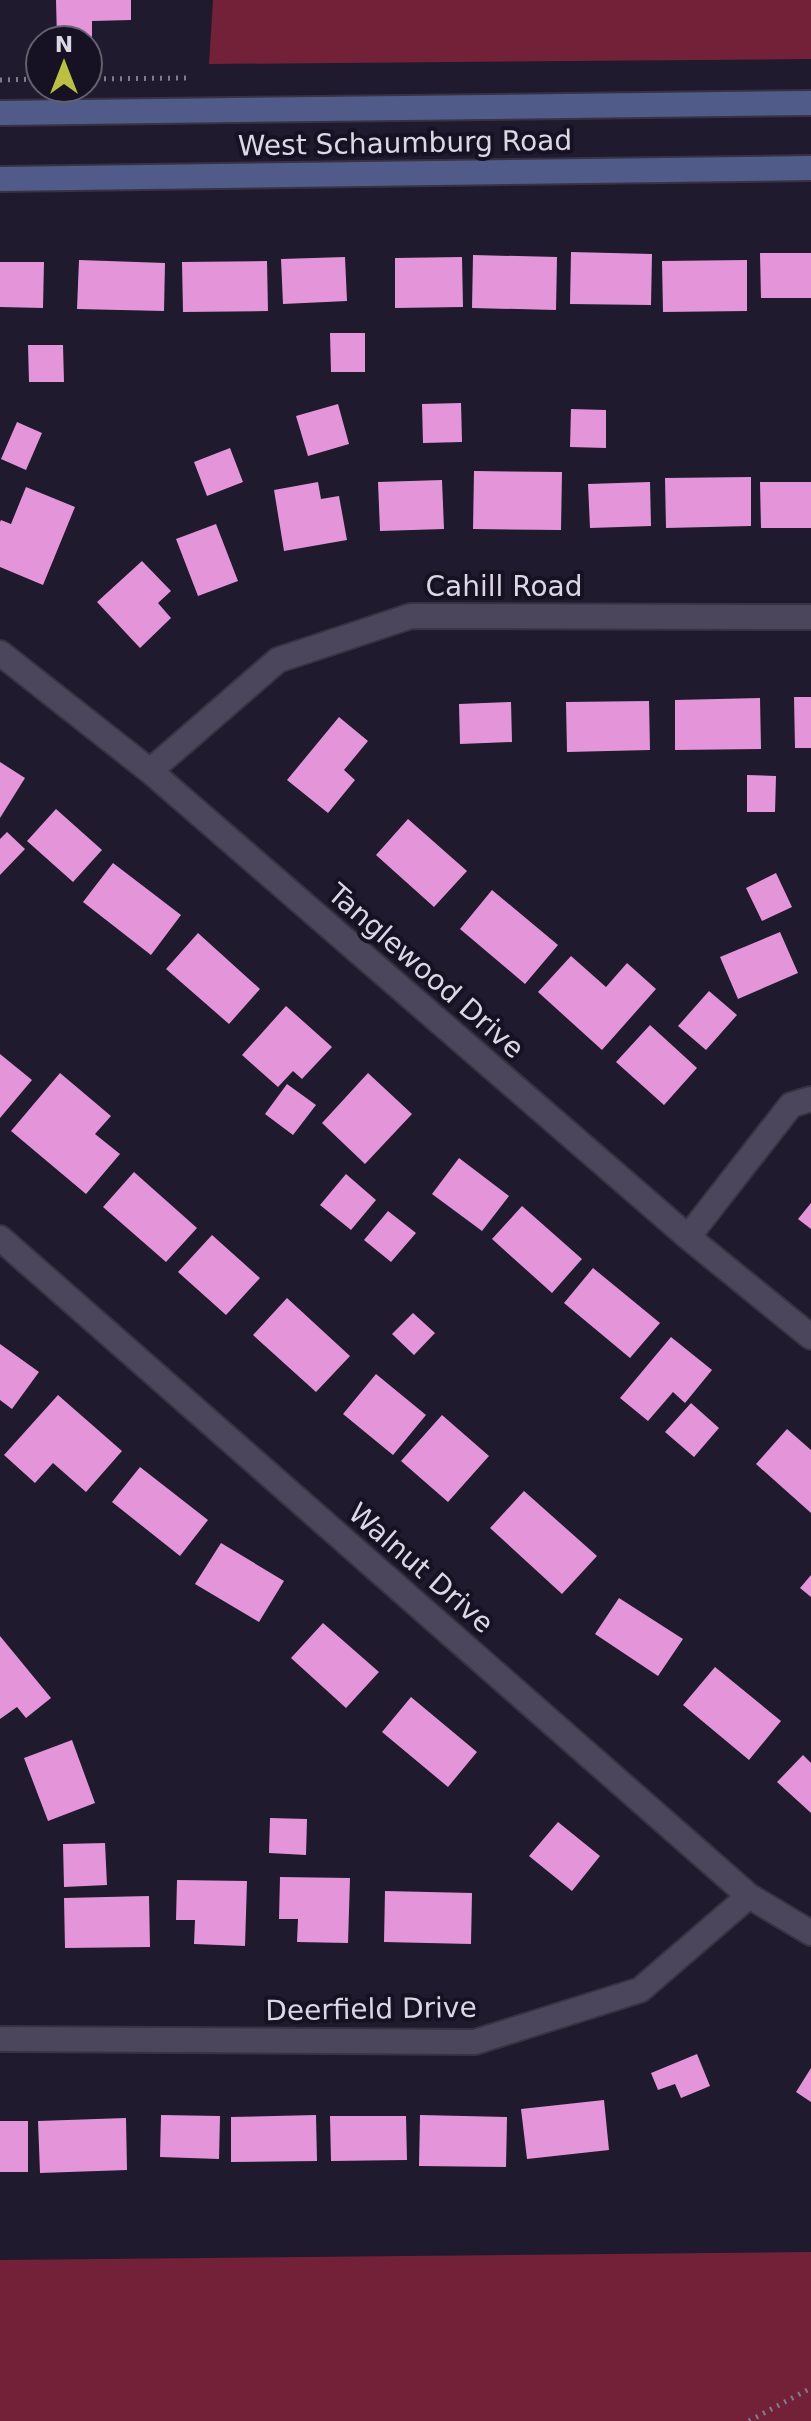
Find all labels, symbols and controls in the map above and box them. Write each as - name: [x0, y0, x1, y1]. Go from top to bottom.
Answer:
- north arrow: [24, 24, 104, 104]
- text: N: [55, 32, 73, 57]
- street label: West Schaumburg Road: [238, 124, 572, 162]
- street label: Cahill Road: [426, 570, 582, 603]
- street label: Tanglewood Drive: [321, 876, 531, 1065]
- street label: Walnut Drive: [342, 1496, 500, 1640]
- street label: Deerfield Drive: [265, 1991, 477, 2027]

